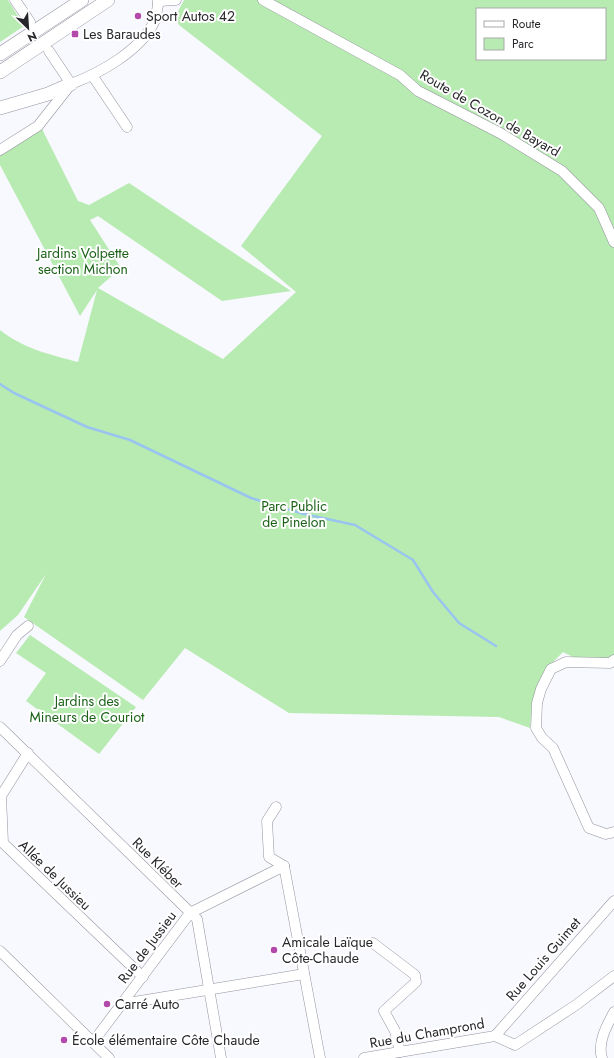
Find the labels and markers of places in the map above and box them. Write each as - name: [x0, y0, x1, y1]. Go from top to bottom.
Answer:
- place label: Sport Autos 42: [146, 6, 235, 26]
- marker: Sport Autos 42: [133, 11, 143, 21]
- place label: Les Baraudes: [83, 24, 161, 44]
- marker: Les Baraudes: [70, 29, 80, 39]
- place label: Amicale Laïque Côte-Chaude: [282, 932, 373, 968]
- marker: Amicale Laïque Côte-Chaude: [269, 945, 279, 955]
- place label: Carré Auto: [115, 994, 180, 1014]
- marker: Carré Auto: [102, 999, 112, 1009]
- place label: École élémentaire Côte Chaude: [72, 1030, 260, 1050]
- marker: École élémentaire Côte Chaude: [59, 1035, 69, 1045]

